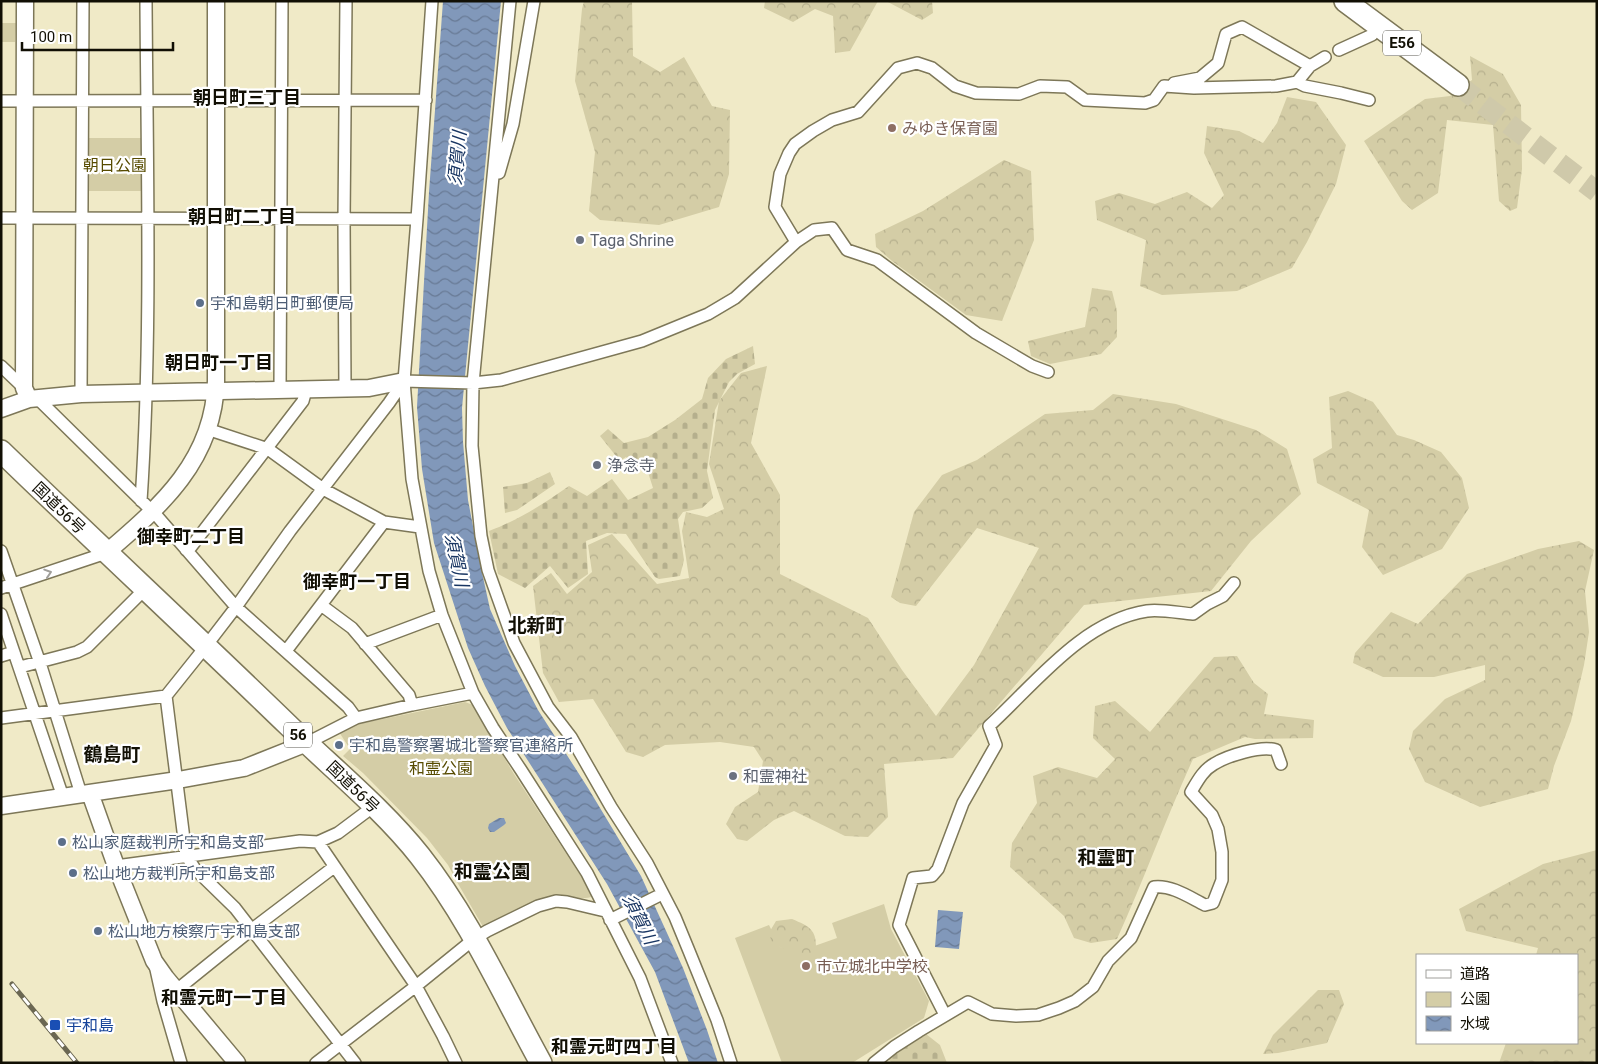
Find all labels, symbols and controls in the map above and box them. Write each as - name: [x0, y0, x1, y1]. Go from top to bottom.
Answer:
- scale bar: [22, 20, 174, 52]
- text: 100 m: [30, 28, 72, 46]
- road number: E56: [1383, 30, 1421, 56]
- district label: 朝日町三丁目: [193, 87, 301, 108]
- place label: みゆき保育園: [902, 119, 998, 138]
- marker: みゆき保育園: [886, 122, 898, 134]
- water label: 須賀川: [444, 128, 470, 186]
- park label: 朝日公園: [83, 156, 147, 175]
- district label: 朝日町二丁目: [188, 206, 296, 227]
- place label: Taga Shrine: [590, 231, 674, 250]
- marker: Taga Shrine: [574, 234, 586, 246]
- place label: 宇和島朝日町郵便局: [210, 294, 354, 313]
- marker: 宇和島朝日町郵便局: [194, 297, 206, 309]
- district label: 朝日町一丁目: [165, 352, 273, 373]
- place label: 浄念寺: [607, 456, 655, 475]
- marker: 浄念寺: [591, 459, 603, 471]
- street label: 国道56号: [29, 478, 89, 538]
- district label: 御幸町二丁目: [136, 526, 245, 547]
- water label: 須賀川: [441, 531, 473, 591]
- one-way arrow: [43, 568, 51, 578]
- district label: 御幸町一丁目: [302, 571, 411, 592]
- district label: 北新町: [507, 614, 565, 637]
- road number: 56: [284, 722, 312, 748]
- place label: 宇和島警察署城北警察官連絡所: [349, 736, 573, 755]
- marker: 宇和島警察署城北警察官連絡所: [333, 739, 345, 751]
- district label: 鶴島町: [83, 743, 141, 766]
- street label: 国道56号: [323, 757, 383, 817]
- park label: 和霊公園: [409, 759, 473, 778]
- place label: 和霊神社: [743, 767, 807, 786]
- marker: 和霊神社: [727, 770, 739, 782]
- place label: 松山家庭裁判所宇和島支部: [72, 833, 264, 852]
- marker: 松山家庭裁判所宇和島支部: [56, 836, 68, 848]
- district label: 和霊町: [1077, 846, 1135, 869]
- district label: 和霊公園: [454, 860, 530, 883]
- place label: 松山地方裁判所宇和島支部: [83, 864, 275, 883]
- marker: 松山地方裁判所宇和島支部: [67, 867, 79, 879]
- water label: 須賀川: [618, 890, 663, 950]
- place label: 松山地方検察庁宇和島支部: [108, 922, 300, 941]
- marker: 松山地方検察庁宇和島支部: [92, 925, 104, 937]
- legend: [1416, 954, 1578, 1044]
- place label: 市立城北中学校: [816, 957, 928, 976]
- marker: 市立城北中学校: [800, 960, 812, 972]
- text: 道路: [1460, 965, 1490, 983]
- district label: 和霊元町一丁目: [161, 987, 287, 1008]
- text: 公園: [1460, 990, 1490, 1008]
- text: 水域: [1460, 1015, 1490, 1033]
- place label: 宇和島: [66, 1016, 114, 1035]
- marker: 宇和島: [48, 1018, 62, 1032]
- district label: 和霊元町四丁目: [551, 1036, 677, 1057]

